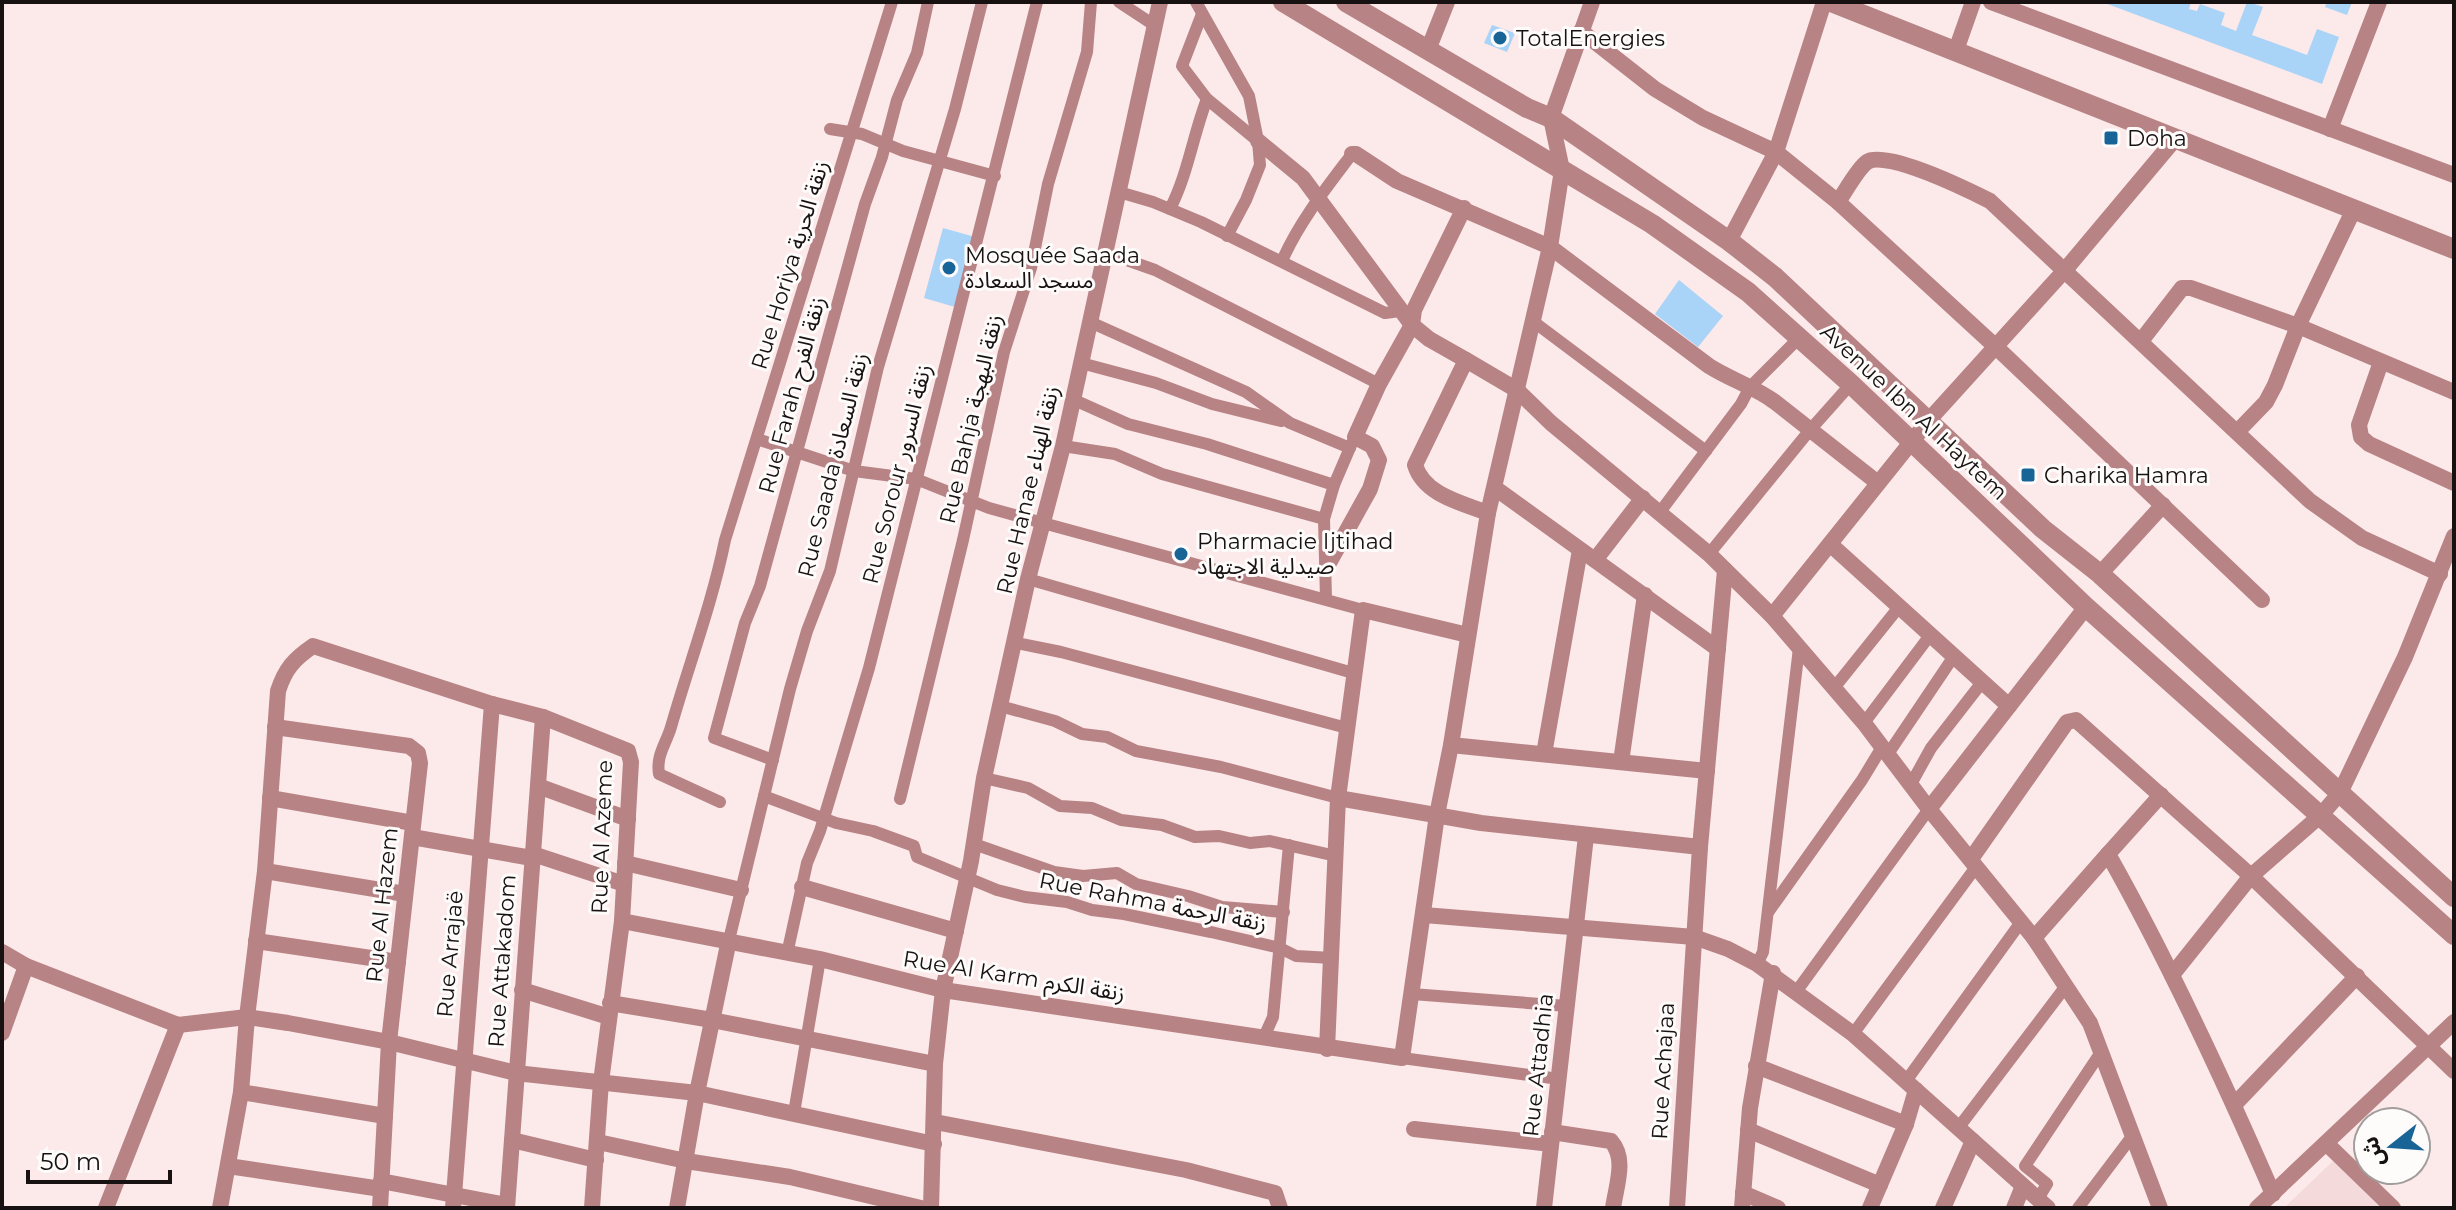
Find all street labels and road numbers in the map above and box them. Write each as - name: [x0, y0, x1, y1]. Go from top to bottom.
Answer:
- street label: Rue Horiya زنقة الحرية: [745, 157, 835, 373]
- street label: Rue Farah زنقة الفرح: [753, 293, 834, 497]
- street label: Rue Bahja زنقة البهجة: [934, 312, 1008, 526]
- street label: Avenue Ibn Al Haytem: [1815, 318, 2013, 506]
- street label: Rue Saada زنقة السعادة: [792, 350, 874, 580]
- street label: Rue Sorour زنقة السرور: [857, 361, 937, 587]
- street label: Rue Hanae زنقة الهناء: [991, 383, 1065, 597]
- street label: Rue Al Azeme: [586, 760, 618, 914]
- street label: Rue Al Hazem: [360, 826, 404, 984]
- street label: Rue Rahma زنقة الرحمة: [1037, 867, 1269, 937]
- street label: Rue Attakadom: [482, 874, 522, 1048]
- street label: Rue Arrajaë: [431, 889, 469, 1019]
- street label: Rue Al Karm زنقة الكرم: [901, 945, 1127, 1010]
- street label: Rue Attadhia: [1517, 992, 1559, 1138]
- street label: Rue Achajaa: [1646, 1002, 1680, 1140]

